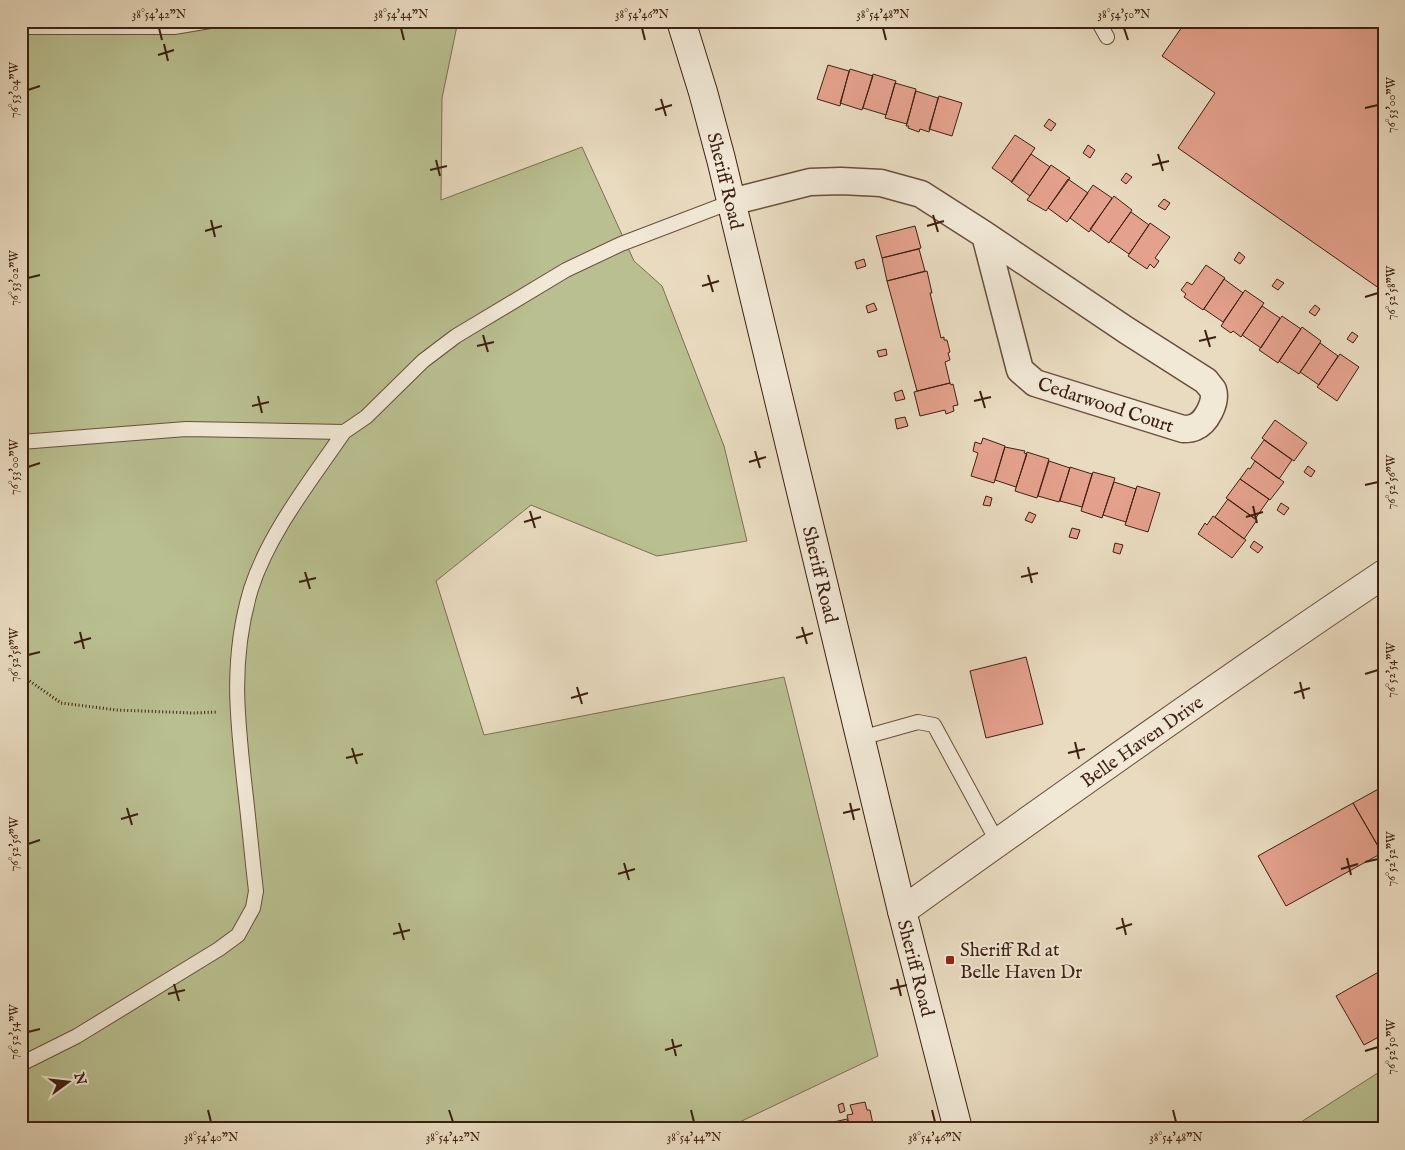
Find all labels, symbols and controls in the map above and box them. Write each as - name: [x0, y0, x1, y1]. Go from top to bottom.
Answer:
- text: 38°54'42"N: [132, 7, 187, 22]
- text: 38°54'44"N: [374, 7, 429, 22]
- text: 38°54'46"N: [615, 7, 670, 22]
- text: 38°54'48"N: [856, 7, 910, 22]
- text: 38°54'50"N: [1097, 7, 1151, 22]
- text: 76°53'04"W: [7, 62, 22, 118]
- text: 76°53'00"W: [1384, 77, 1399, 133]
- street label: Sheriff Road: [700, 130, 748, 233]
- text: 76°53'02"W: [7, 250, 22, 306]
- text: 76°52'58"W: [1384, 265, 1399, 320]
- street label: Cedarwood Court: [1034, 373, 1177, 439]
- text: 76°53'00"W: [7, 439, 22, 495]
- text: 76°52'56"W: [1384, 454, 1399, 509]
- street label: Sheriff Road: [796, 524, 843, 627]
- text: 76°52'58"W: [7, 627, 22, 682]
- text: 76°52'54"W: [1384, 642, 1399, 698]
- street label: Belle Haven Drive: [1077, 691, 1209, 794]
- text: 76°52'56"W: [7, 816, 22, 871]
- text: 76°52'52"W: [1384, 831, 1399, 887]
- street label: Sheriff Road: [891, 917, 939, 1020]
- place label: Sheriff Rd at Belle Haven Dr: [960, 939, 1082, 985]
- marker: Sheriff Rd at Belle Haven Dr: [944, 954, 956, 966]
- text: 76°52'54"W: [7, 1004, 22, 1060]
- text: 76°52'50"W: [1384, 1019, 1399, 1075]
- north arrow: [42, 1058, 92, 1108]
- text: N: [69, 1070, 90, 1087]
- text: 38°54'40"N: [184, 1130, 239, 1145]
- text: 38°54'42"N: [426, 1130, 481, 1145]
- text: 38°54'44"N: [667, 1130, 722, 1145]
- text: 38°54'46"N: [908, 1130, 963, 1145]
- text: 38°54'48"N: [1149, 1130, 1203, 1145]

